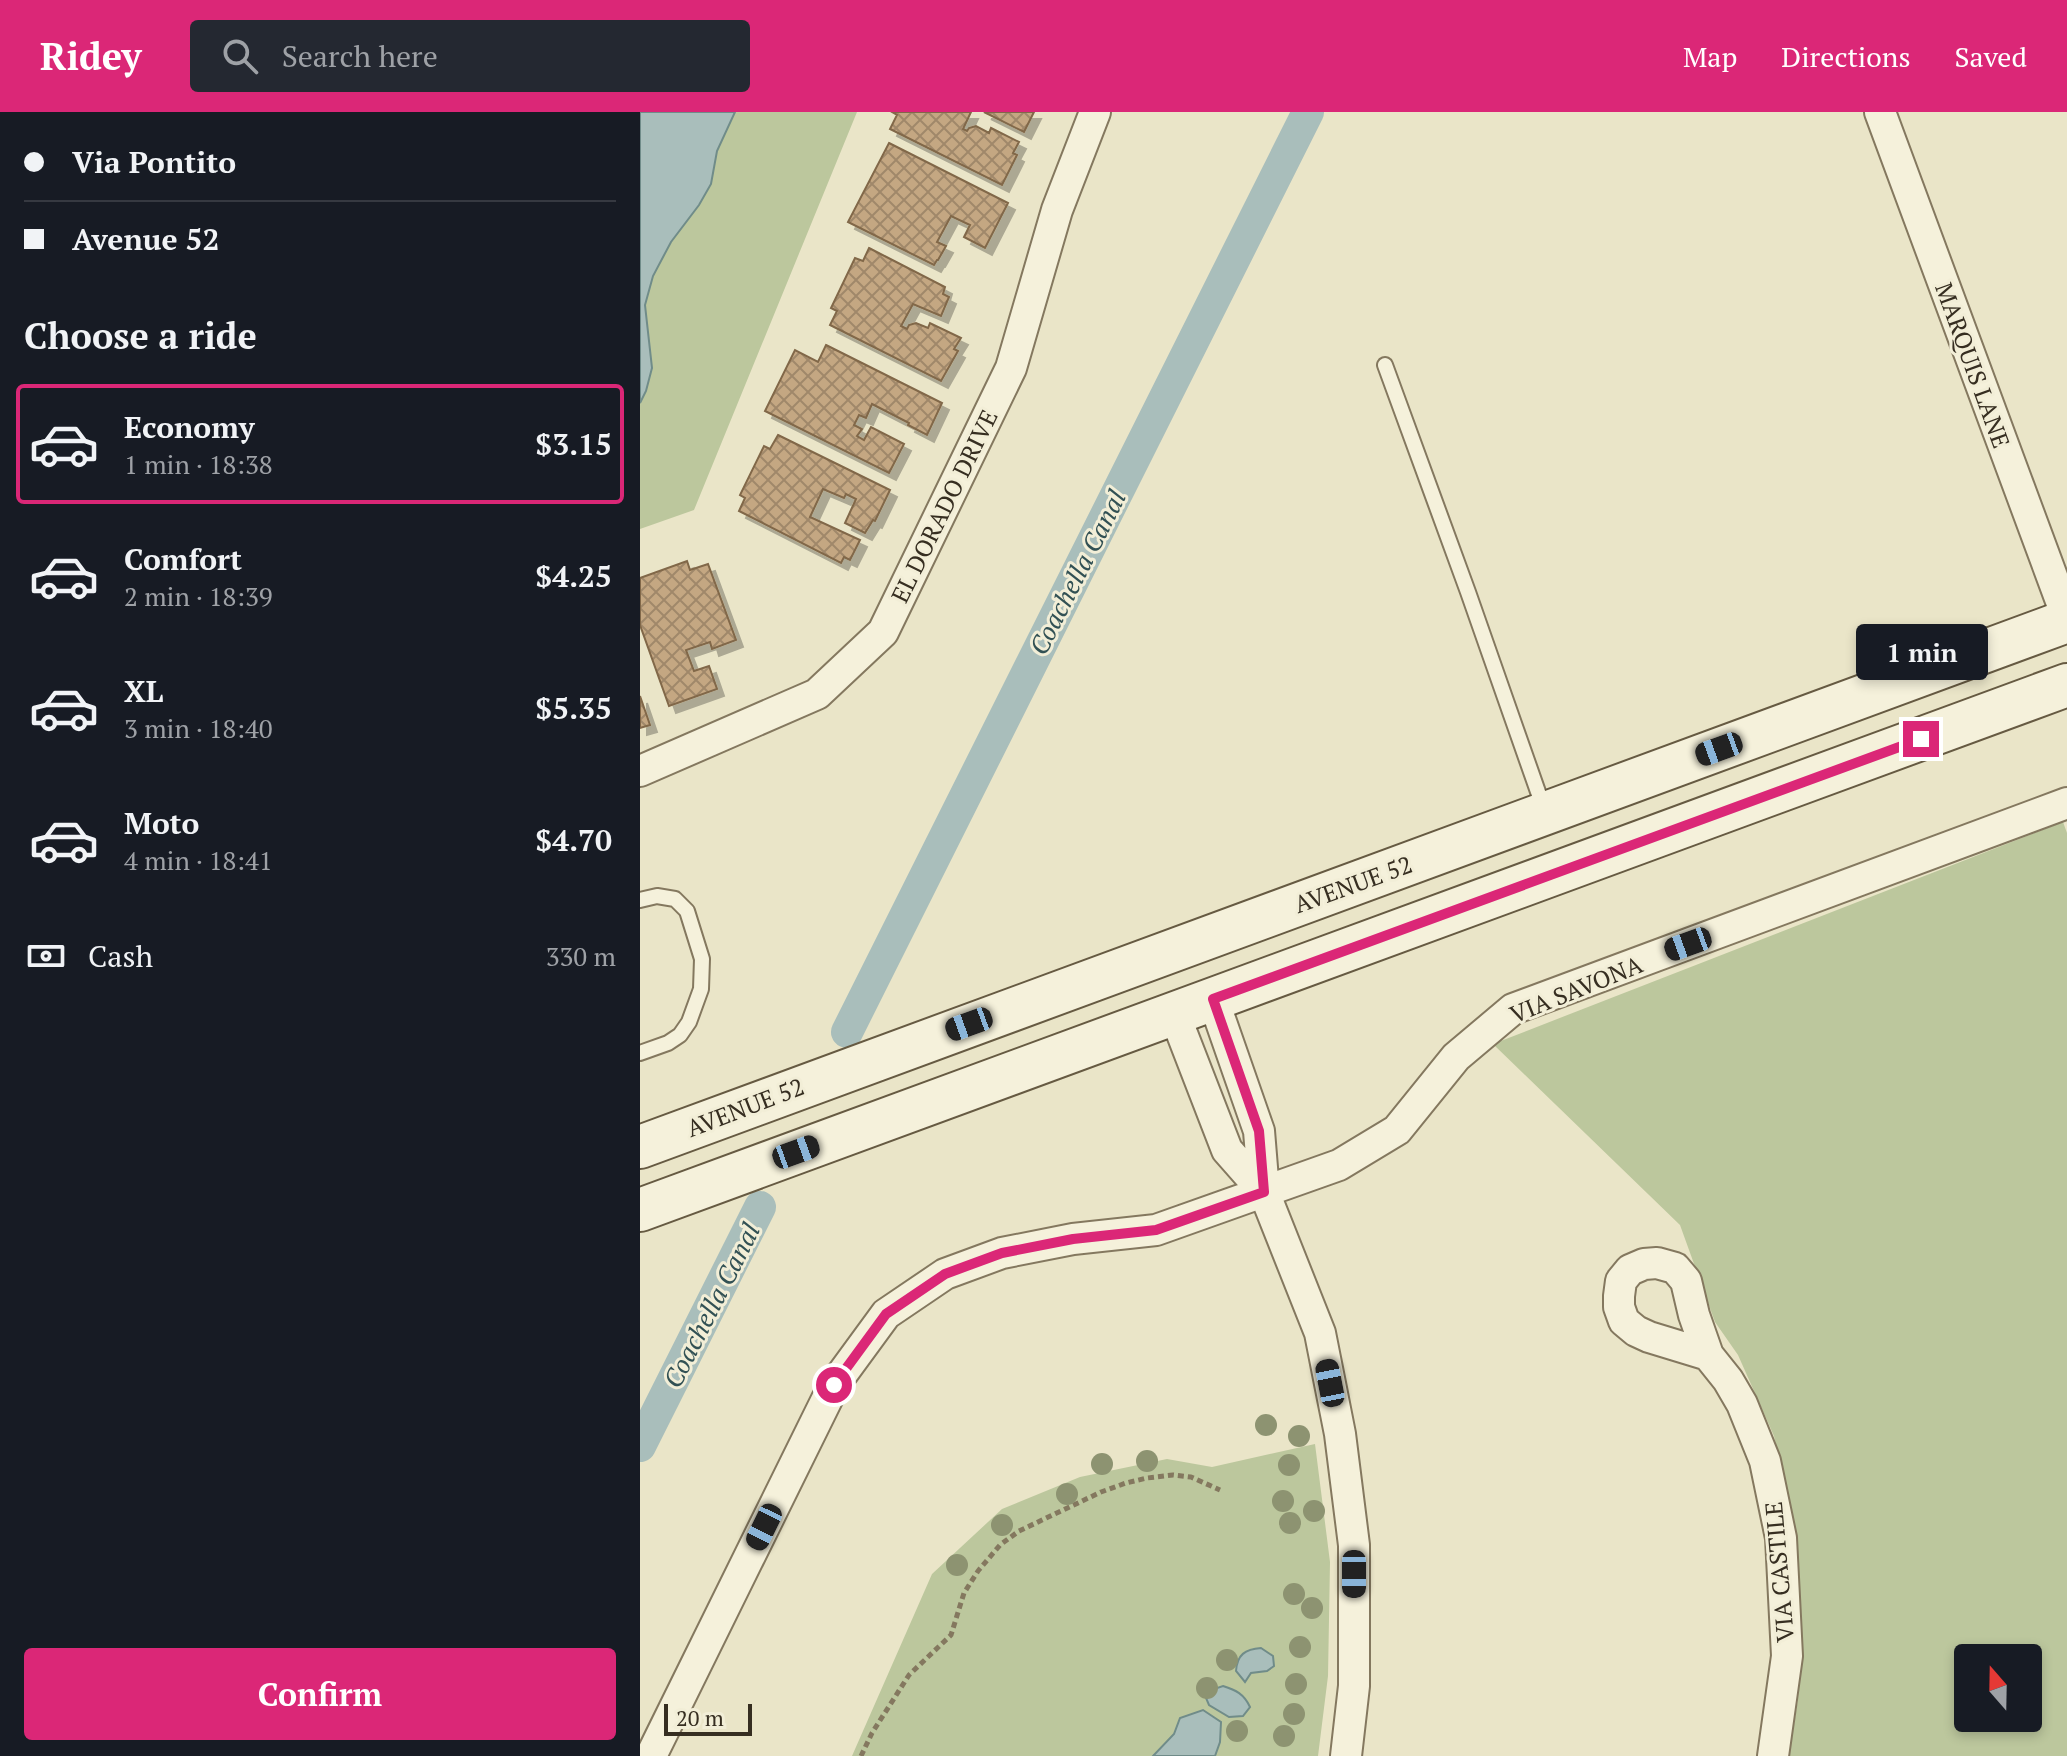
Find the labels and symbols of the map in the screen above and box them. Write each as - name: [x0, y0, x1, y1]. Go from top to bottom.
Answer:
- street label: MARQUIS LANE: [1928, 278, 2018, 452]
- street label: EL DORADO DRIVE: [883, 404, 1005, 608]
- water label: Coachella Canal: [1021, 483, 1133, 660]
- callout: 1 min: [1855, 623, 1987, 679]
- route end: [1903, 721, 1939, 757]
- car: [1692, 730, 1746, 768]
- street label: AVENUE 52: [1290, 848, 1416, 920]
- car: [1661, 925, 1715, 963]
- street label: VIA SAVONA: [1505, 948, 1648, 1030]
- car: [942, 1005, 996, 1043]
- street label: AVENUE 52: [682, 1070, 808, 1144]
- car: [769, 1133, 823, 1171]
- water label: Coachella Canal: [655, 1216, 767, 1393]
- car: [1314, 1357, 1346, 1409]
- route start: [816, 1367, 852, 1403]
- car: [743, 1500, 785, 1554]
- street label: VIA CASTILE: [1757, 1500, 1801, 1644]
- car: [1342, 1550, 1366, 1598]
- north arrow: [1954, 1644, 2042, 1732]
- scale bar: [664, 1700, 752, 1736]

